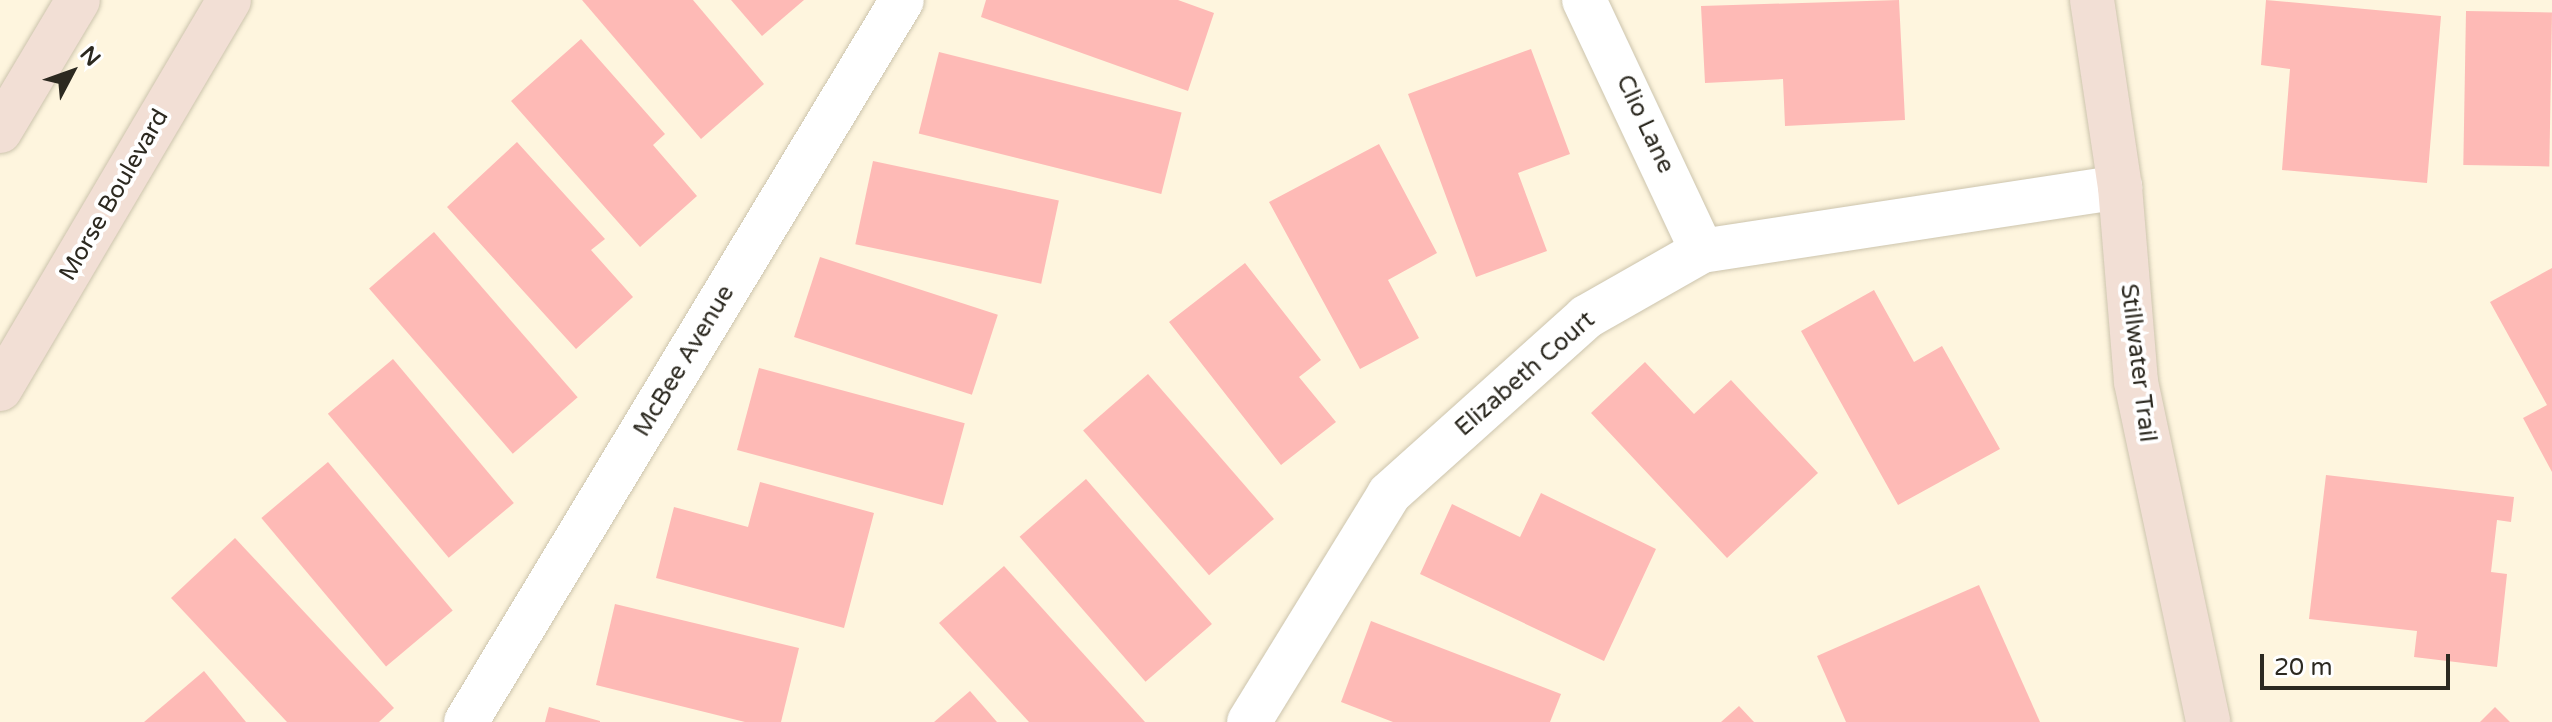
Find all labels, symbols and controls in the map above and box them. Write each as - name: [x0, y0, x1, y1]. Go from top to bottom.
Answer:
- north arrow: [32, 32, 112, 112]
- text: N: [74, 41, 106, 71]
- street label: Clio Lane: [1610, 70, 1680, 178]
- street label: Morse Boulevard: [53, 104, 175, 286]
- street label: McBee Avenue: [628, 280, 740, 442]
- street label: Stillwater Trail: [2114, 282, 2162, 444]
- street label: Elizabeth Court: [1449, 306, 1601, 442]
- scale bar: [2264, 638, 2454, 688]
- text: 20 m: [2274, 653, 2332, 682]

